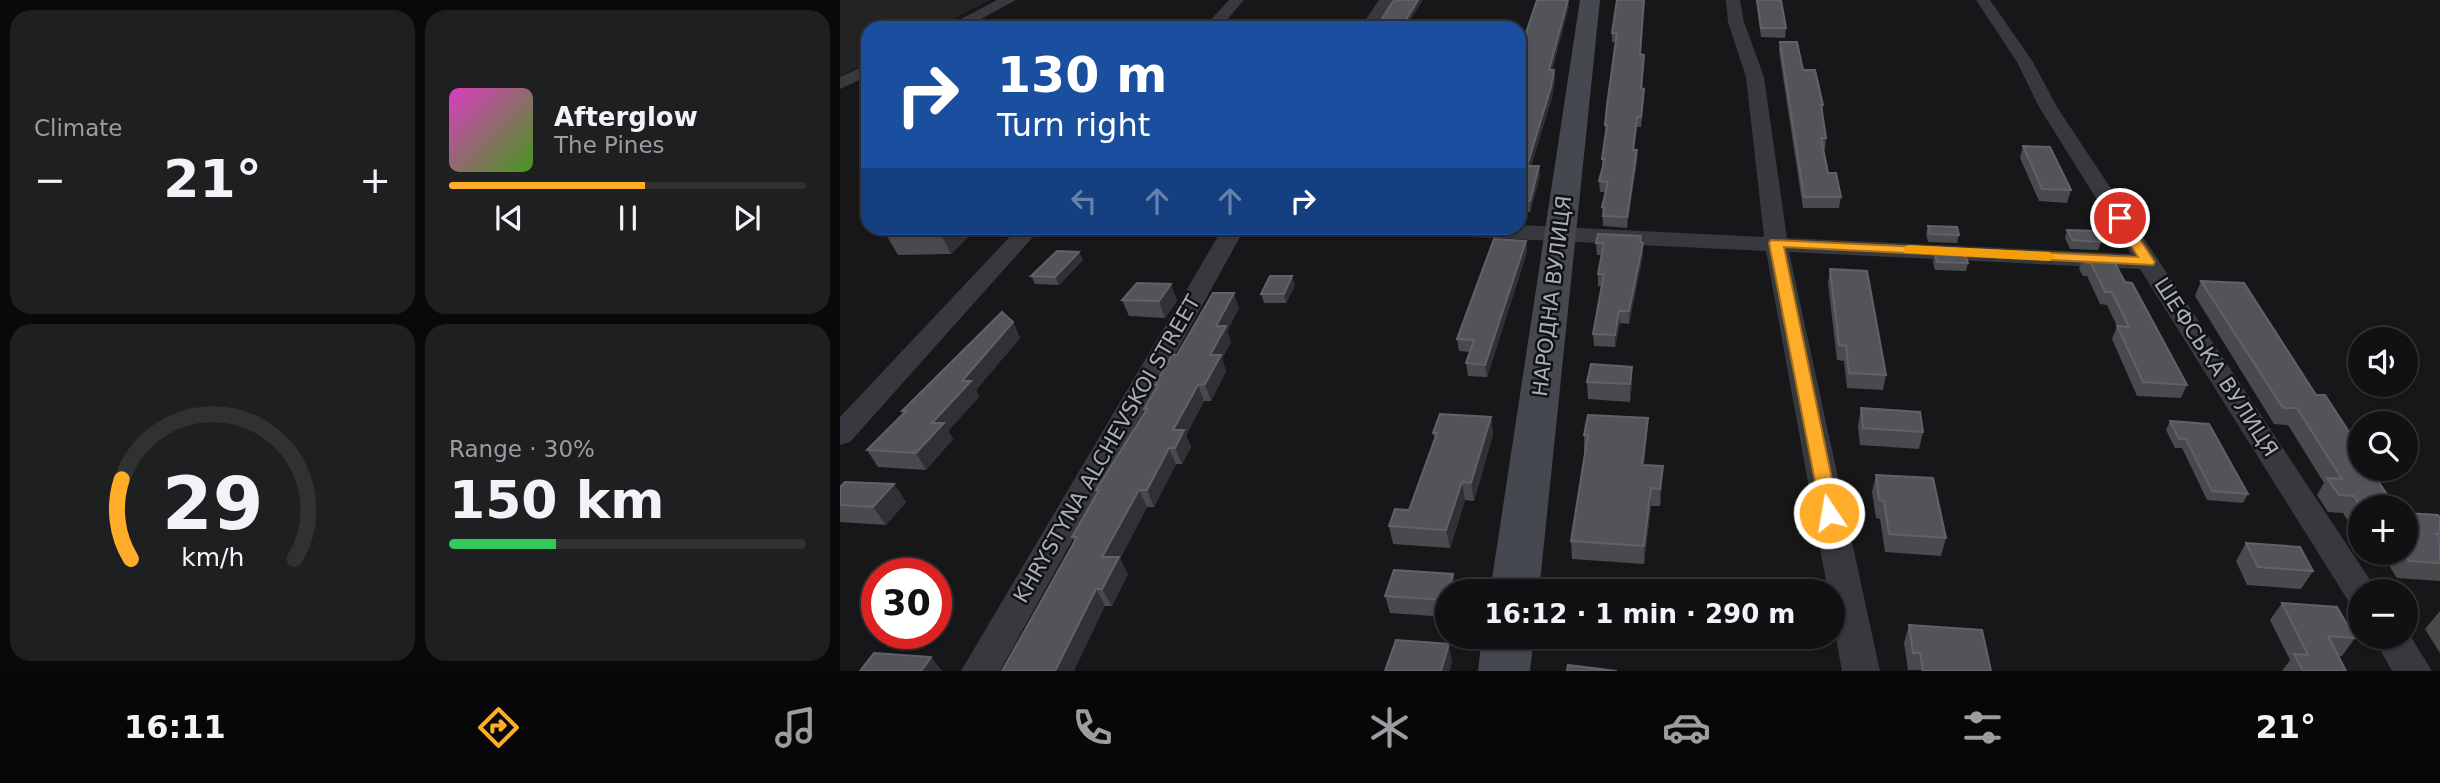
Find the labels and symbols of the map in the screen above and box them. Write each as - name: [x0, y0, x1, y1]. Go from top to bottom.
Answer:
- pin: [2090, 188, 2150, 248]
- street label: НАРОДНА ВУЛИЦЯ: [1528, 194, 1576, 398]
- street label: ШЕФСЬКА ВУЛИЦЯ: [2149, 273, 2283, 461]
- street label: KHRYSTYNA ALCHEVSKOI STREET: [1009, 291, 1205, 607]
- position arrow: [1792, 476, 1866, 550]
- speed limit sign: 30: [861, 558, 952, 649]

